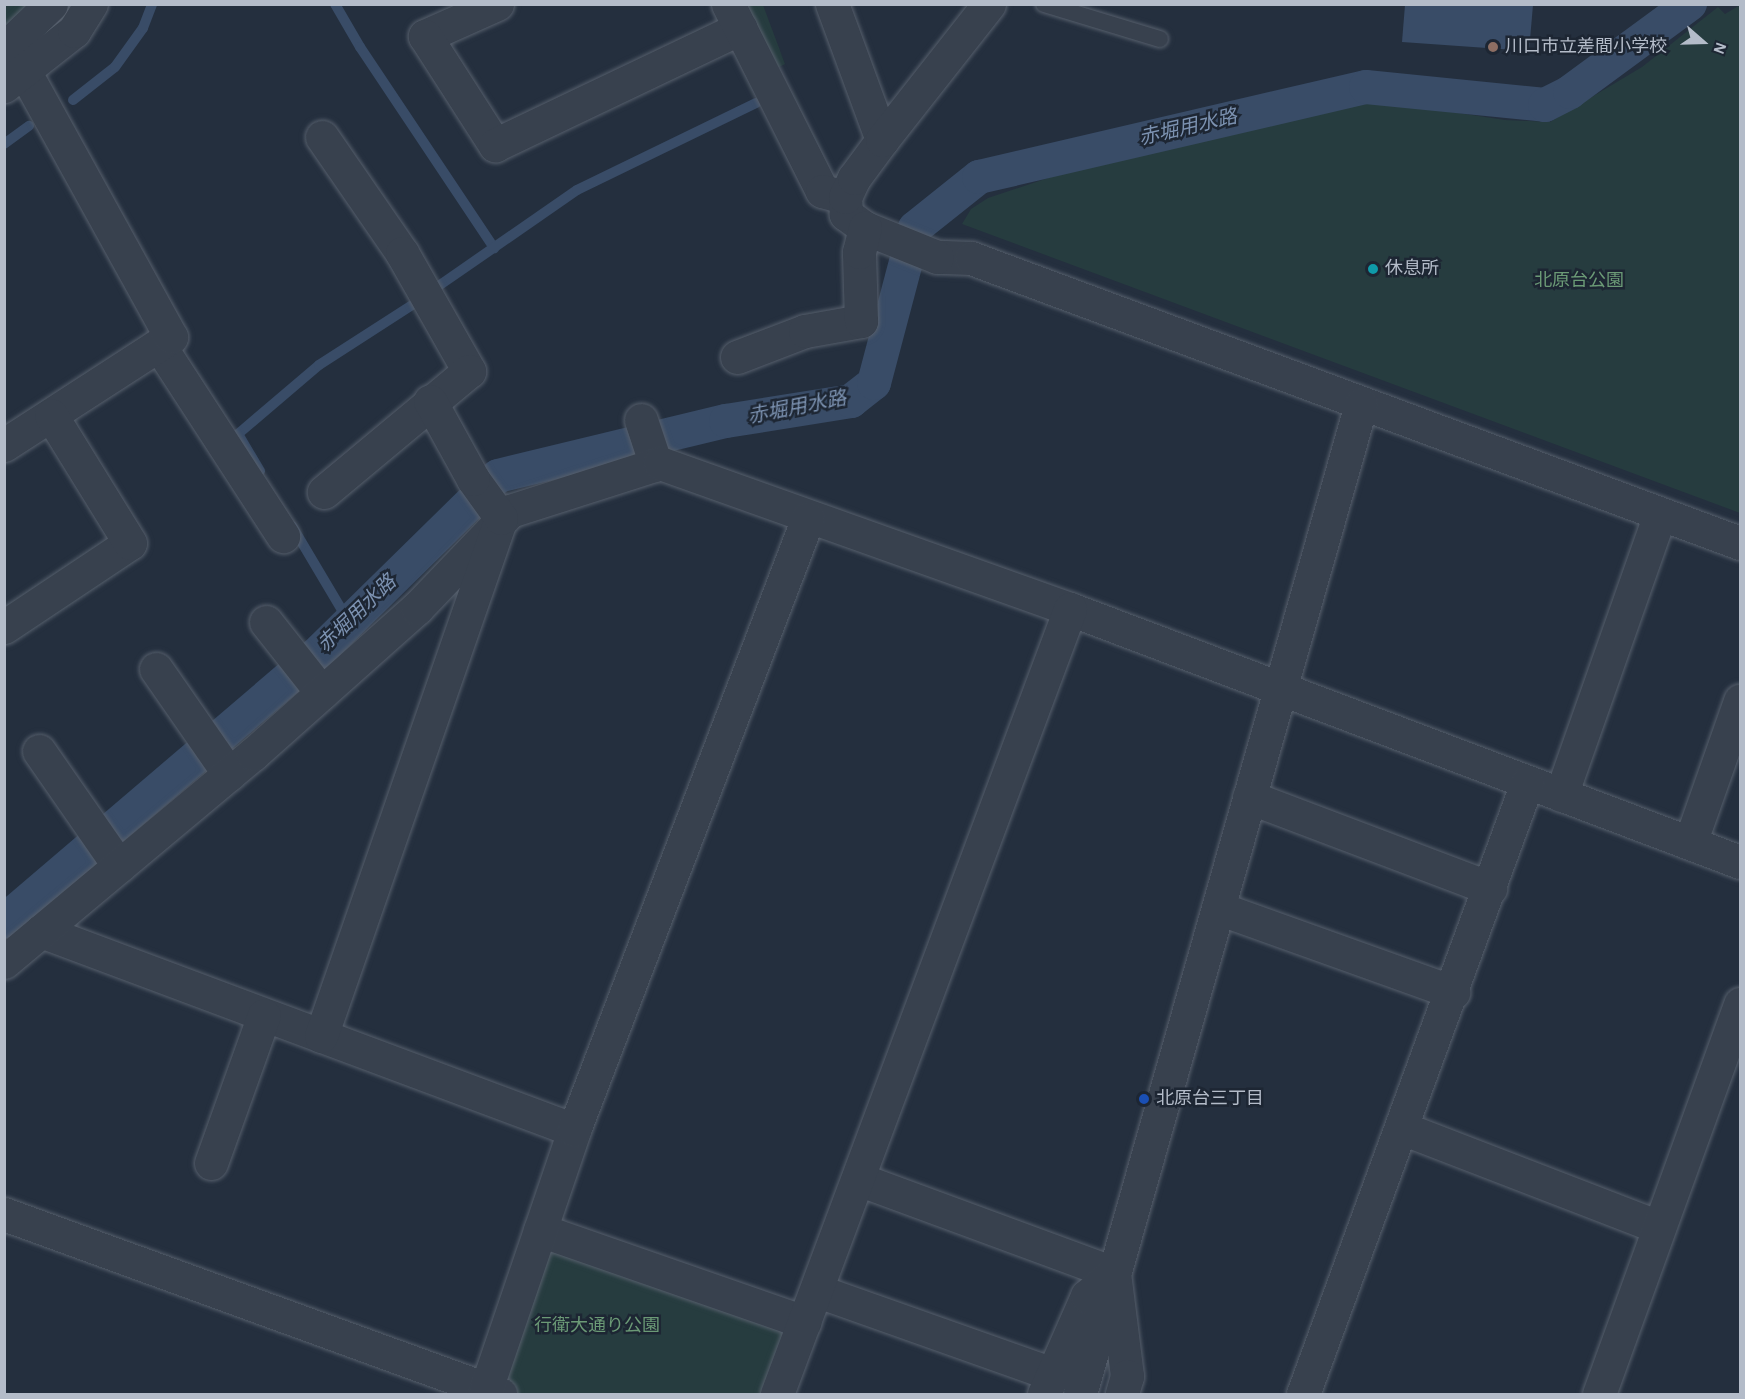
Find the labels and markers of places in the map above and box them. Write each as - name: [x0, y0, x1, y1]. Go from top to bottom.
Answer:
- place label: 川口市立差間小学校: [1505, 36, 1667, 58]
- marker: 川口市立差間小学校: [1486, 40, 1500, 54]
- place label: 休息所: [1385, 258, 1439, 280]
- marker: 休息所: [1366, 262, 1380, 276]
- place label: 北原台三丁目: [1156, 1088, 1264, 1110]
- marker: 北原台三丁目: [1137, 1092, 1151, 1106]

